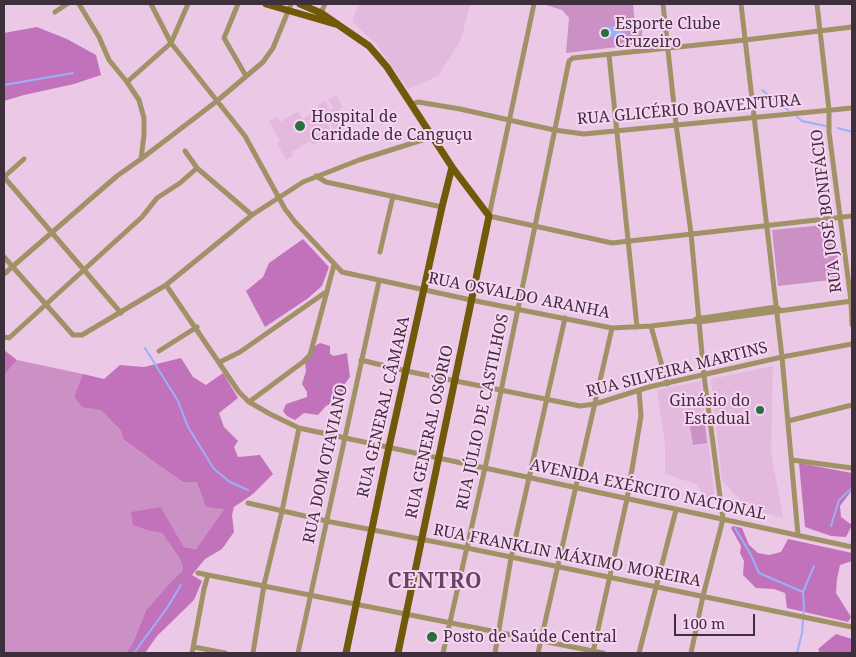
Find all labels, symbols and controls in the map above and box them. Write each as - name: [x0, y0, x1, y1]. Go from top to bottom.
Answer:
- place label: Esporte Clube Cruzeiro: [615, 14, 720, 52]
- marker: Esporte Clube Cruzeiro: [599, 27, 611, 39]
- street label: RUA GLICÉRIO BOAVENTURA: [576, 91, 802, 129]
- place label: Hospital de Caridade de Canguçu: [311, 107, 472, 145]
- marker: Hospital de Caridade de Canguçu: [293, 119, 307, 133]
- street label: RUA JOSÉ BONIFÁCIO: [807, 128, 847, 294]
- street label: RUA OSVALDO ARANHA: [426, 269, 612, 323]
- street label: RUA JÚLIO DE CASTILHOS: [453, 312, 513, 512]
- street label: RUA GENERAL CÂMARA: [354, 314, 414, 500]
- street label: RUA SILVEIRA MARTINS: [584, 338, 770, 402]
- street label: RUA GENERAL OSÓRIO: [402, 343, 458, 521]
- street label: RUA DOM OTAVIANO: [300, 383, 352, 545]
- place label: Ginásio do Estadual: [669, 391, 750, 429]
- marker: Ginásio do Estadual: [754, 404, 766, 416]
- street label: AVENIDA EXÉRCITO NACIONAL: [528, 455, 768, 525]
- street label: RUA FRANKLIN MÁXIMO MOREIRA: [431, 521, 703, 591]
- district label: CENTRO: [387, 569, 483, 595]
- scale bar: [676, 604, 757, 636]
- text: 100 m: [682, 613, 725, 633]
- place label: Posto de Saúde Central: [443, 627, 617, 647]
- marker: Posto de Saúde Central: [425, 630, 439, 644]

